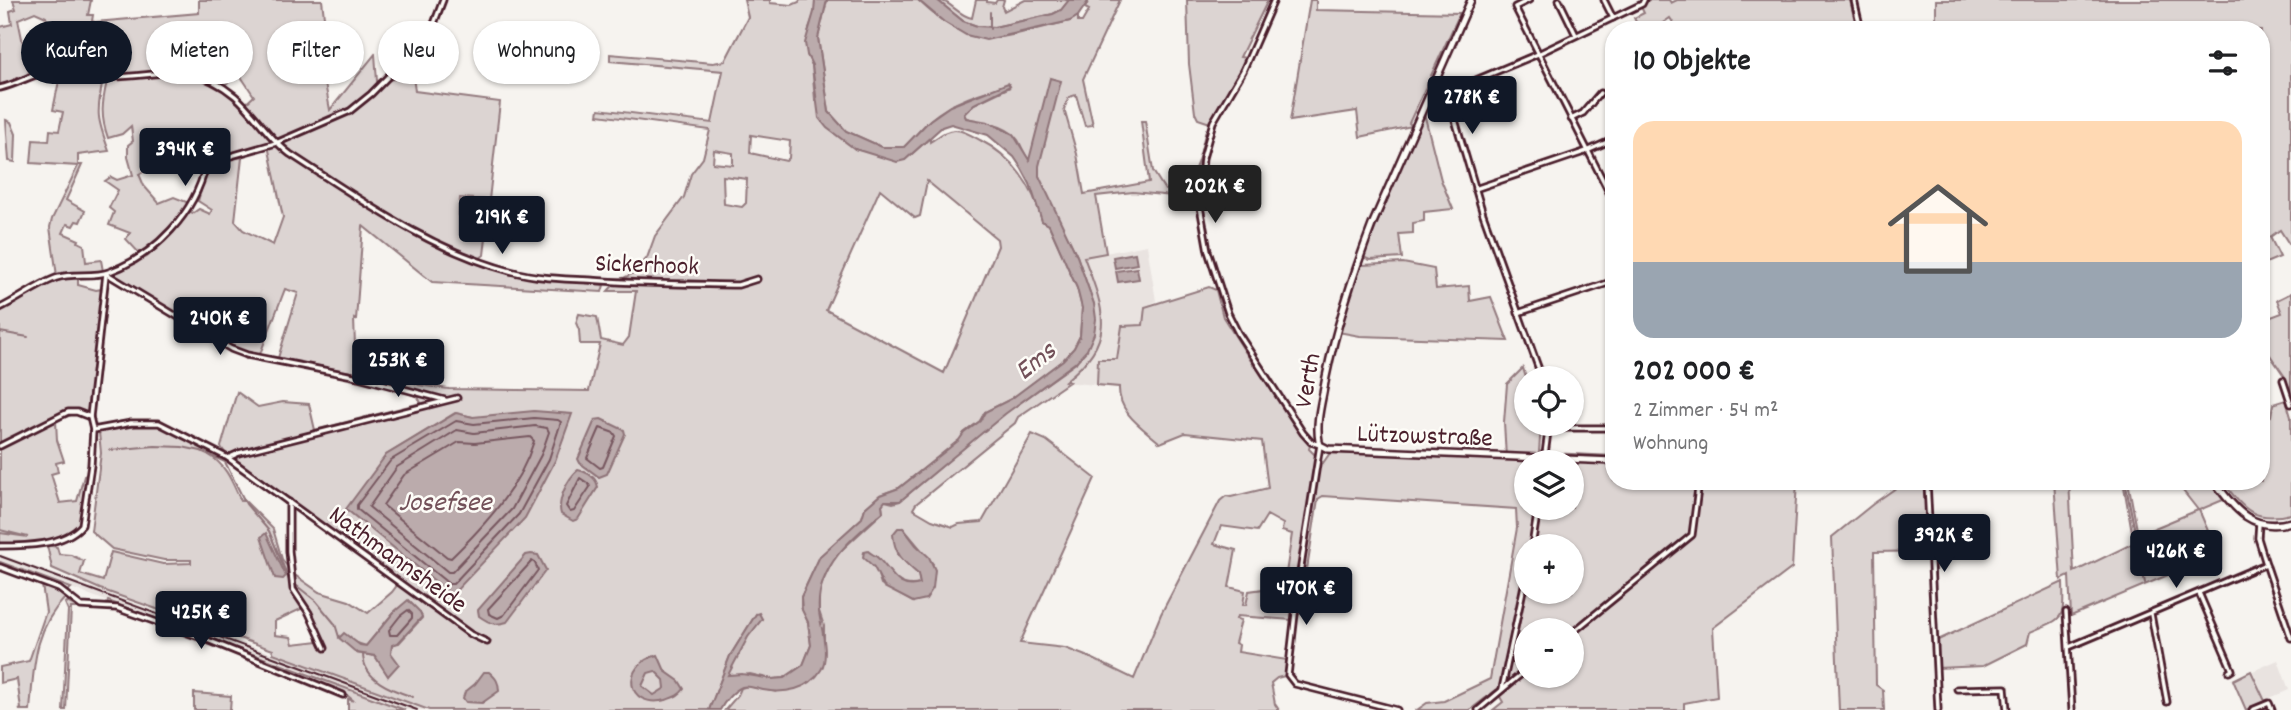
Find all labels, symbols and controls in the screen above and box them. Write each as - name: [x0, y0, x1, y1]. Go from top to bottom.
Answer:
- chip: Kaufen: [21, 21, 132, 84]
- chip: Mieten: [146, 21, 253, 84]
- chip: Filter: [267, 21, 364, 84]
- chip: Neu: [378, 21, 459, 84]
- chip: Wohnung: [473, 21, 600, 84]
- text: 10 Objekte: [1633, 42, 1751, 85]
- icon: filters: [2204, 44, 2242, 82]
- pin: 278K €: [1415, 76, 1529, 136]
- text: 278K €: [1444, 82, 1500, 115]
- pin: 394K €: [128, 128, 242, 188]
- text: 394K €: [155, 134, 215, 167]
- pin: 202K €: [1158, 166, 1272, 225]
- icon: home: [1875, 166, 2001, 292]
- text: 202K €: [1184, 171, 1246, 204]
- pin: 219K €: [445, 196, 559, 256]
- text: 219K €: [475, 202, 529, 235]
- street label: Sickerhook: [594, 246, 700, 287]
- pin: 240K €: [163, 298, 277, 357]
- text: 240K €: [190, 303, 250, 336]
- water label: Ems: [1008, 333, 1068, 392]
- pin: 253K €: [341, 340, 455, 399]
- text: 253K €: [368, 345, 428, 378]
- street label: Verth: [1286, 350, 1332, 411]
- text: 202 000 €: [1633, 352, 1755, 395]
- map controls: [1514, 366, 1584, 688]
- button: locate: [1514, 366, 1584, 436]
- text: 2 Zimmer · 54 m²: [1633, 395, 1778, 428]
- street label: Lützowstraße: [1356, 417, 1493, 458]
- text: Wohnung: [1633, 428, 1708, 461]
- button: layers: [1514, 450, 1584, 520]
- water label: Josefsee: [398, 485, 493, 525]
- street label: Nathmannsheide: [320, 498, 474, 624]
- pin: 392K €: [1887, 514, 2001, 574]
- text: 392K €: [1914, 520, 1974, 553]
- pin: 426K €: [2119, 530, 2233, 590]
- button: +: [1514, 534, 1584, 604]
- text: 426K €: [2146, 536, 2206, 569]
- pin: 470K €: [1249, 568, 1363, 627]
- text: 470K €: [1276, 573, 1336, 606]
- pin: 425K €: [144, 592, 258, 651]
- text: 425K €: [172, 597, 230, 630]
- button: −: [1514, 618, 1584, 688]

